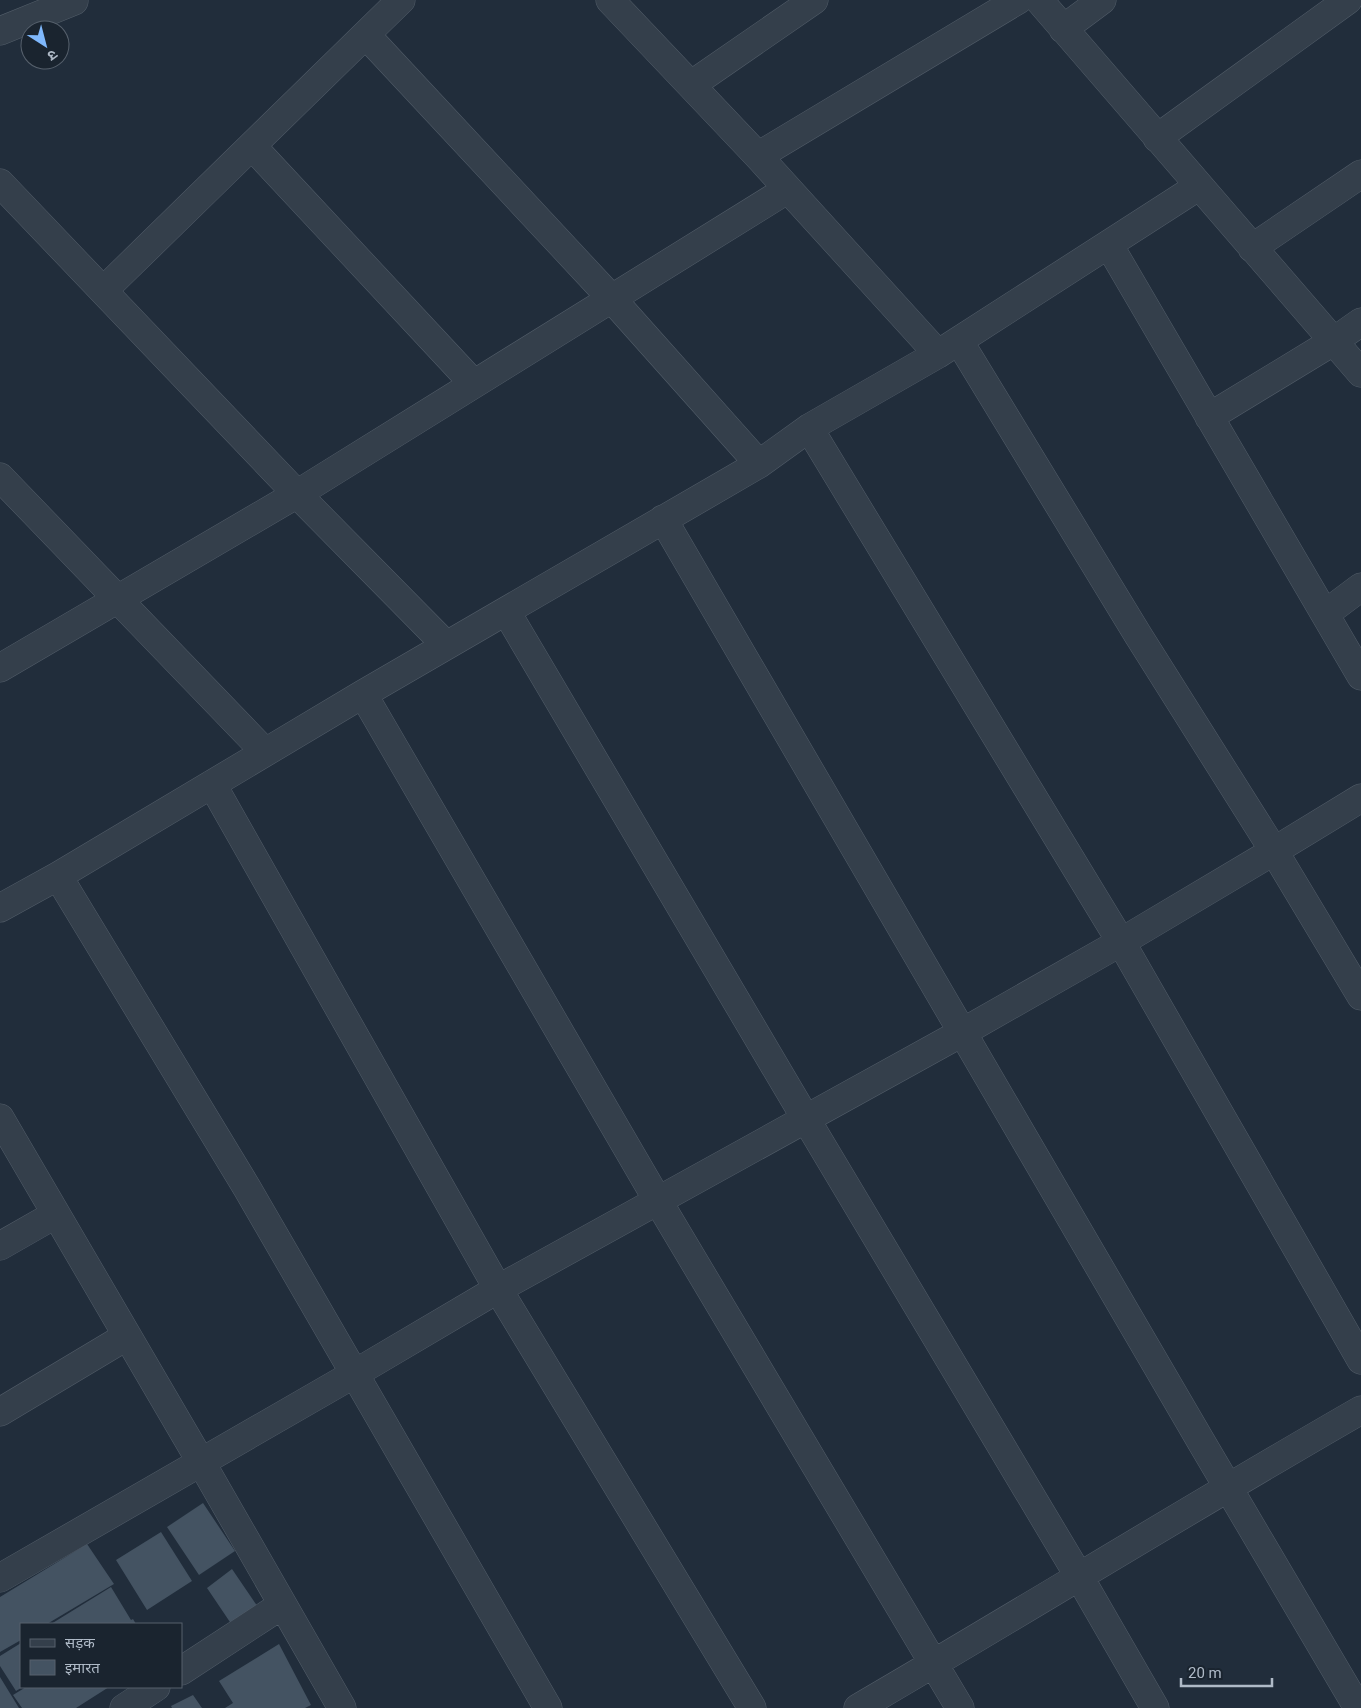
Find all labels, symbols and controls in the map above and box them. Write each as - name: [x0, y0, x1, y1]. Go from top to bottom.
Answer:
- north arrow: [20, 20, 70, 70]
- text: उ: [44, 47, 61, 65]
- legend: [20, 1623, 182, 1688]
- text: सड़क: [65, 1634, 95, 1652]
- scale bar: [1181, 1656, 1272, 1688]
- text: इमारत: [65, 1659, 100, 1677]
- text: 20 m: [1188, 1664, 1222, 1682]

